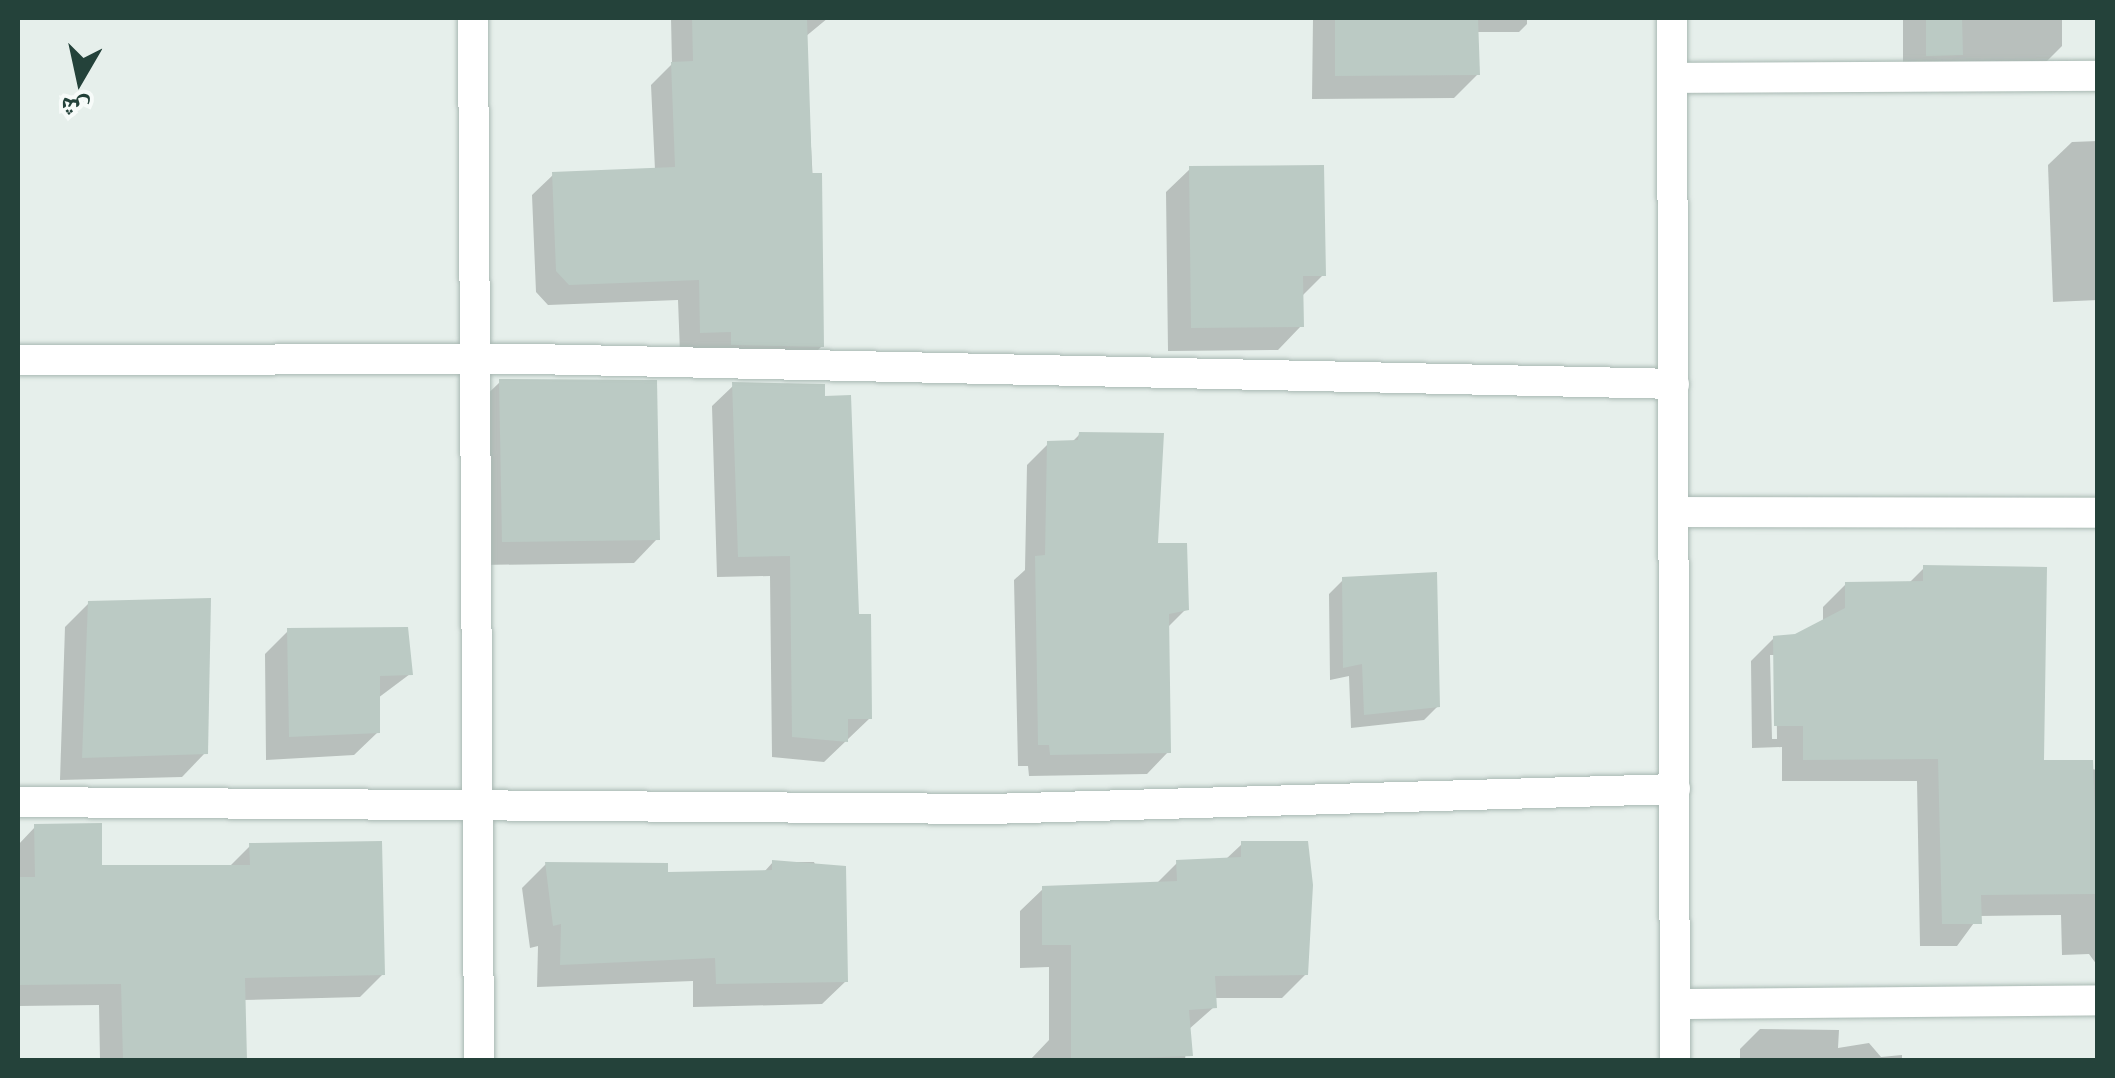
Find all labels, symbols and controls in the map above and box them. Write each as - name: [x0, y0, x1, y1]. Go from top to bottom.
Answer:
- north arrow: [30, 30, 130, 130]
- text: ش: [58, 91, 93, 130]

